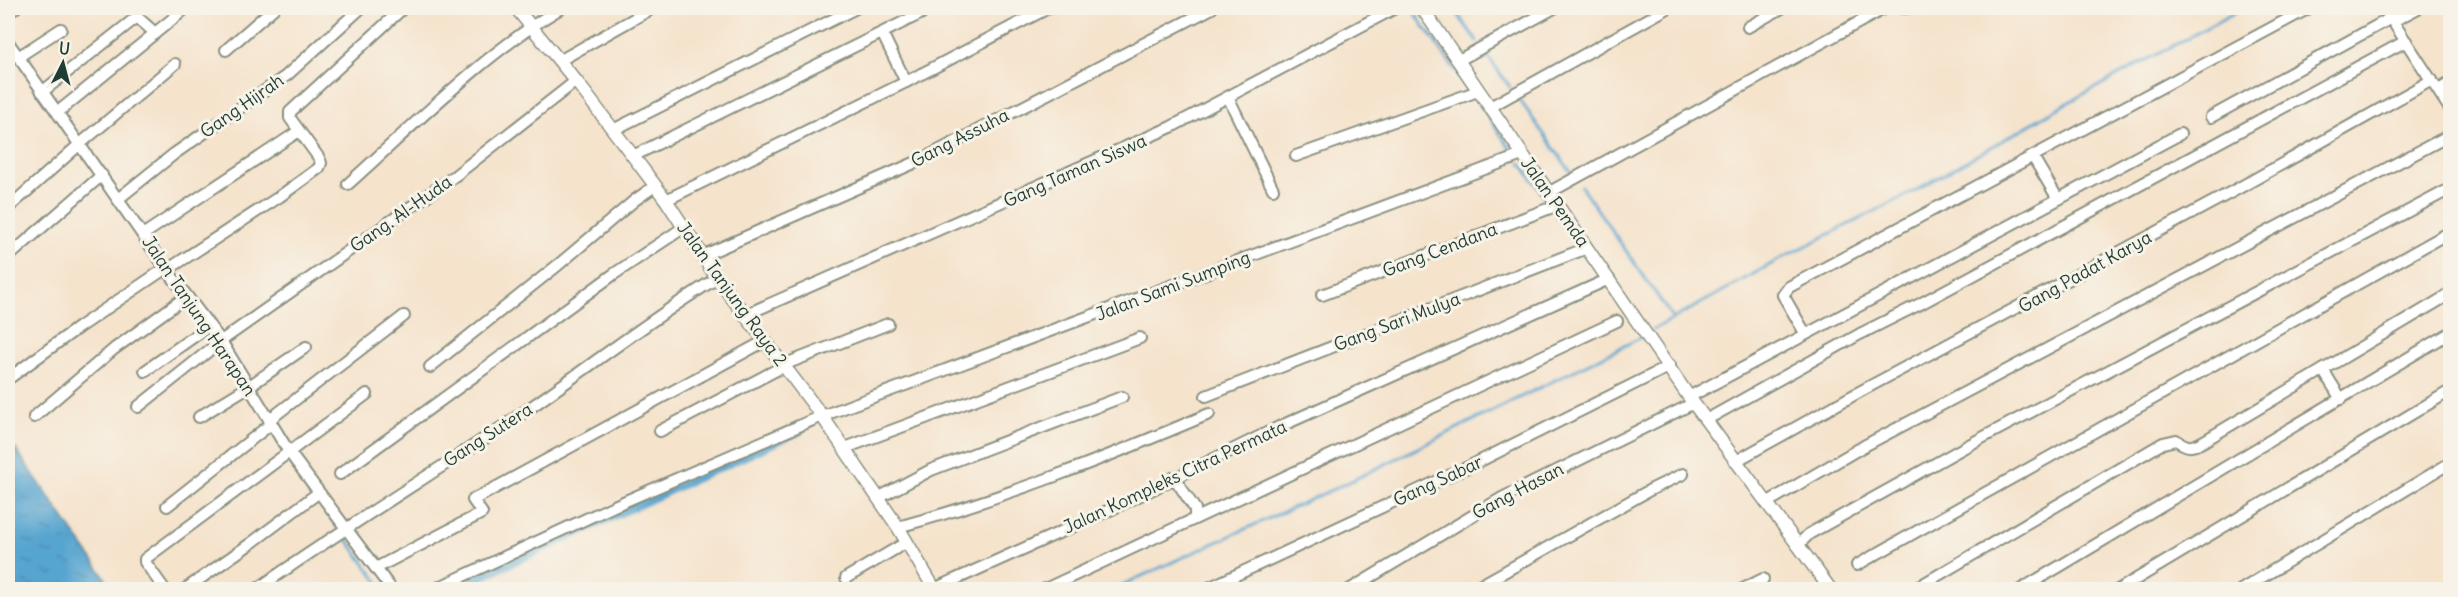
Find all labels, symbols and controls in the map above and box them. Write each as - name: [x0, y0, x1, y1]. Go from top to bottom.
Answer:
- north arrow: [33, 33, 93, 93]
- text: U: [58, 38, 71, 59]
- street label: Gang Hijrah: [195, 68, 288, 143]
- street label: Gang Assuha: [907, 103, 1013, 172]
- street label: Gang Taman Siswa: [1000, 129, 1150, 212]
- street label: Jalan Pemda: [1516, 152, 1595, 251]
- street label: Gang. Al-Huda: [345, 170, 456, 257]
- street label: Jalan Tanjung Raya 2: [672, 217, 793, 370]
- street label: Gang Cendana: [1379, 217, 1500, 282]
- street label: Gang Padat Karya: [2014, 225, 2155, 318]
- street label: Jalan Tanjung Harapan: [137, 231, 262, 400]
- street label: Jalan Sami Sumping: [1092, 245, 1253, 326]
- street label: Gang Sari Mulya: [1330, 287, 1463, 356]
- street label: Gang Sutera: [439, 397, 537, 472]
- street label: Jalan Kompleks Citra Permata: [1059, 415, 1290, 539]
- street label: Gang Sabar: [1389, 450, 1487, 511]
- street label: Gang Hasan: [1468, 457, 1567, 524]

